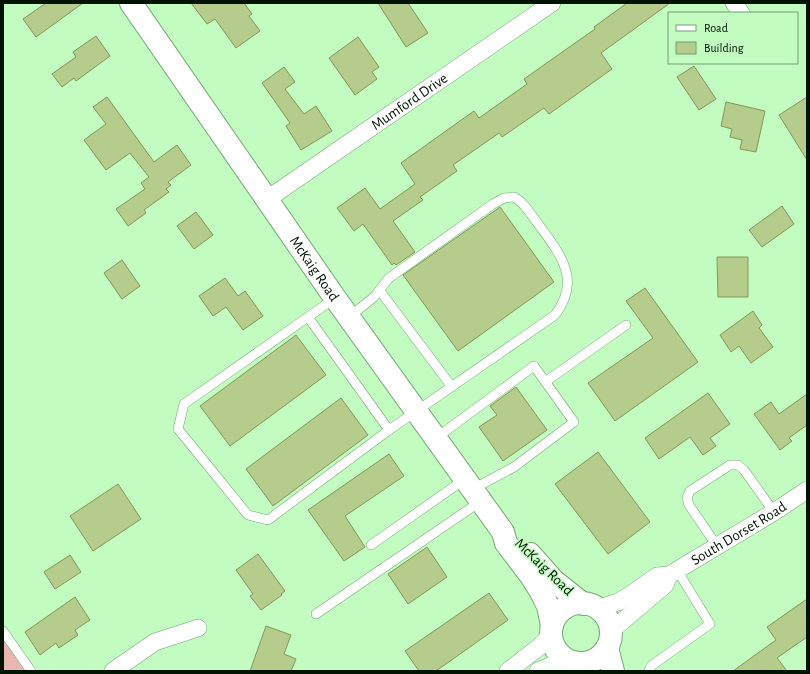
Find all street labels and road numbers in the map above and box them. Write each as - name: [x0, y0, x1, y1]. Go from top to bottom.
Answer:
- street label: Mumford Drive: [368, 70, 450, 133]
- street label: McKaig Road: [287, 233, 342, 304]
- street label: South Dorset Road: [688, 499, 789, 568]
- street label: McKaig Road: [512, 536, 576, 599]

